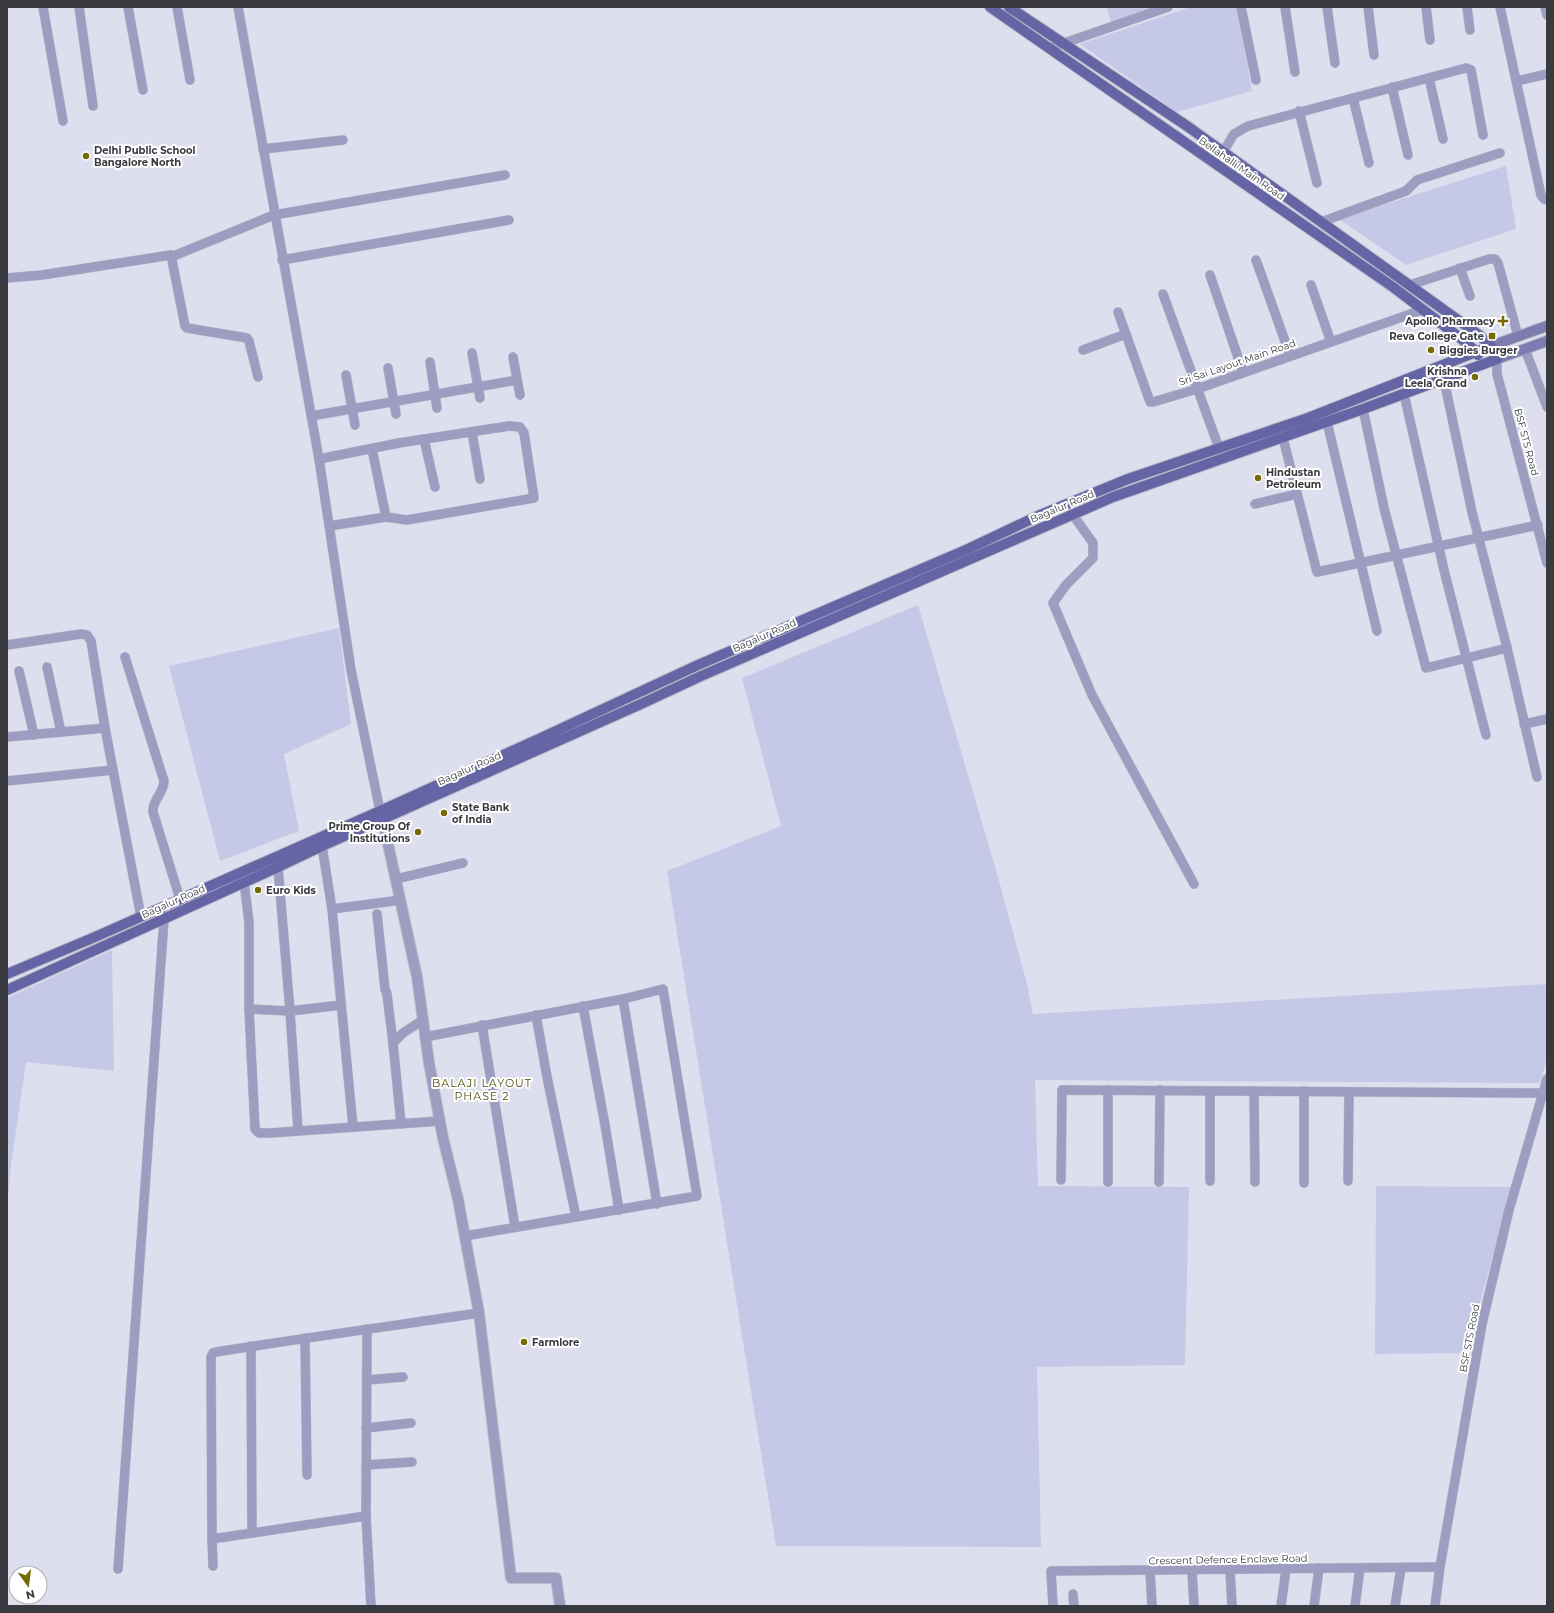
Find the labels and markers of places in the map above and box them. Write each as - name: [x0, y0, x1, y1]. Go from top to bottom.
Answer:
- place label: Delhi Public School Bangalore North: [94, 144, 196, 169]
- marker: Delhi Public School Bangalore North: [81, 151, 91, 161]
- place label: Apollo Pharmacy: [1404, 315, 1496, 328]
- marker: Apollo Pharmacy: [1498, 316, 1508, 326]
- place label: Reva College Gate: [1389, 330, 1484, 343]
- marker: Reva College Gate: [1487, 331, 1497, 341]
- place label: Biggies Burger: [1439, 344, 1518, 357]
- marker: Biggies Burger: [1426, 345, 1436, 355]
- place label: Krishna Leela Grand: [1405, 365, 1467, 390]
- marker: Krishna Leela Grand: [1470, 372, 1480, 382]
- place label: Hindustan Petroleum: [1266, 466, 1321, 491]
- marker: Hindustan Petroleum: [1253, 473, 1263, 483]
- place label: State Bank of India: [452, 801, 510, 826]
- marker: State Bank of India: [439, 808, 449, 818]
- place label: Prime Group Of Institutions: [328, 820, 411, 845]
- marker: Prime Group Of Institutions: [413, 827, 423, 837]
- place label: Euro Kids: [266, 884, 316, 897]
- marker: Euro Kids: [253, 885, 263, 895]
- place label: Farmlore: [532, 1336, 579, 1349]
- marker: Farmlore: [519, 1337, 529, 1347]

